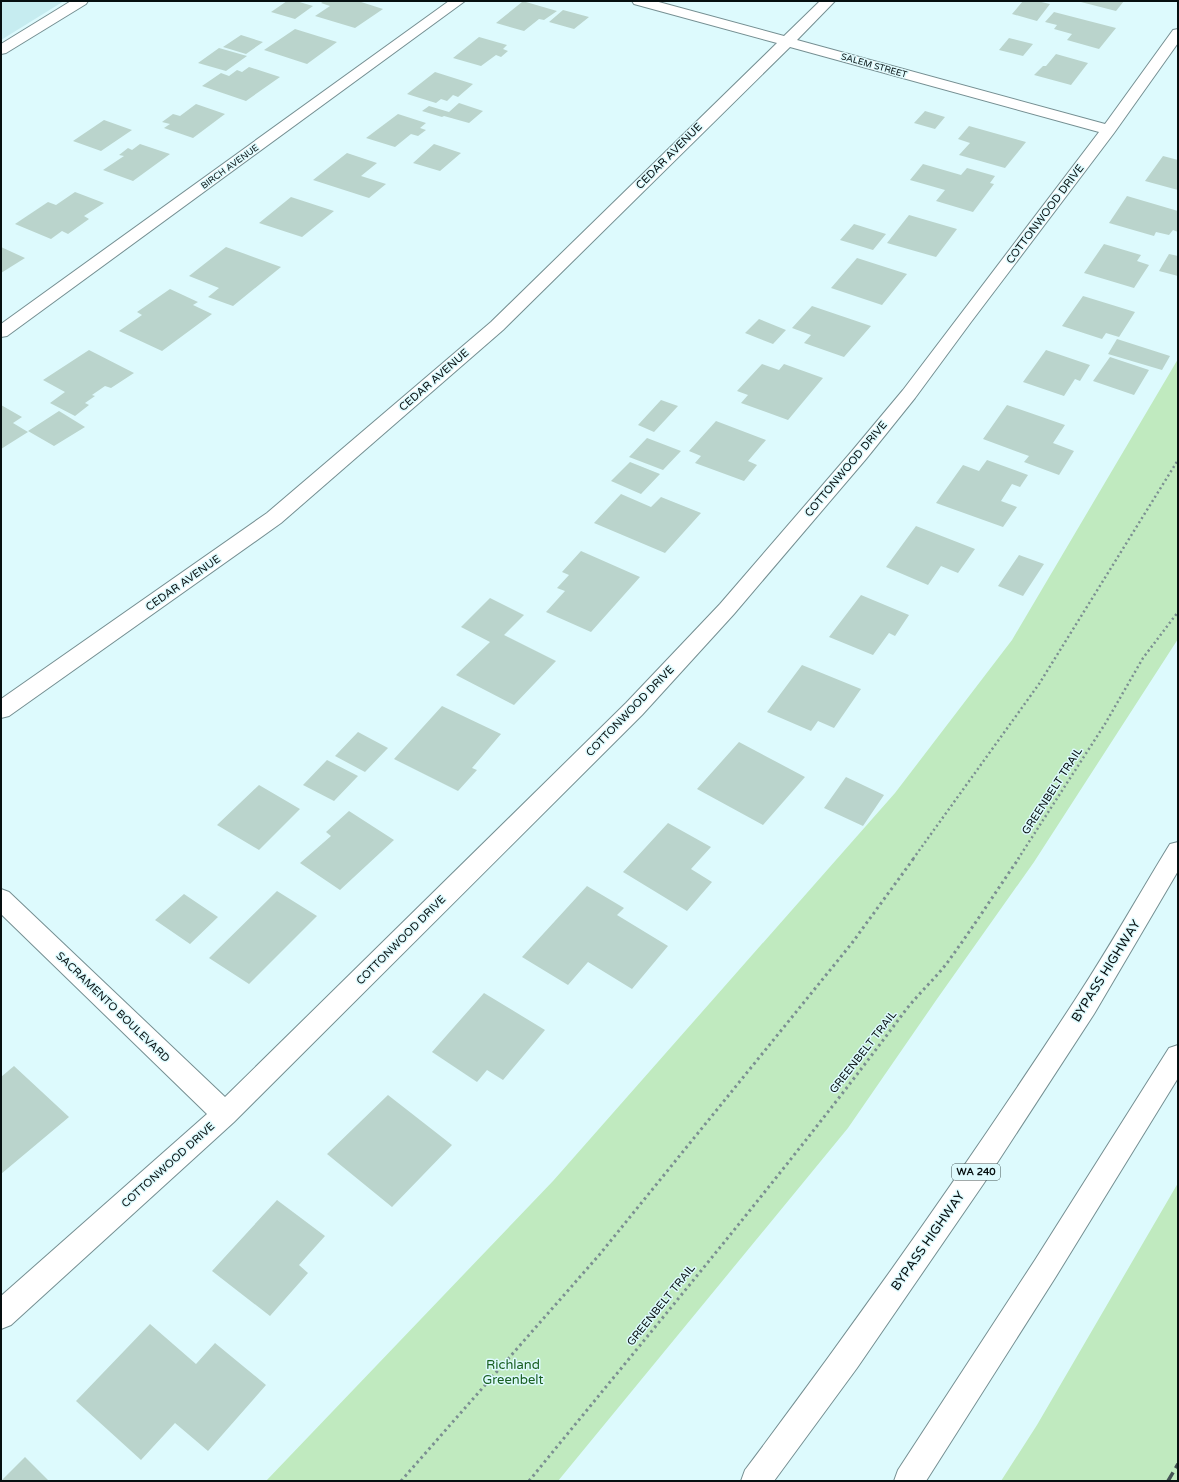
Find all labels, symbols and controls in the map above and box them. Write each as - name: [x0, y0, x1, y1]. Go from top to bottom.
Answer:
- street label: SALEM STREET: [840, 51, 909, 81]
- street label: CEDAR AVENUE: [633, 120, 705, 192]
- street label: BIRCH AVENUE: [199, 142, 261, 192]
- street label: COTTONWOOD DRIVE: [1003, 162, 1087, 266]
- street label: CEDAR AVENUE: [396, 346, 472, 414]
- street label: COTTONWOOD DRIVE: [802, 419, 890, 519]
- street label: CEDAR AVENUE: [143, 552, 223, 614]
- street label: COTTONWOOD DRIVE: [583, 663, 677, 759]
- street label: GREENBELT TRAIL: [1019, 745, 1085, 837]
- street label: COTTONWOOD DRIVE: [354, 893, 448, 987]
- street label: BYPASS HIGHWAY: [1068, 917, 1144, 1025]
- street label: SACRAMENTO BOULEVARD: [53, 949, 173, 1065]
- street label: GREENBELT TRAIL: [827, 1008, 900, 1096]
- street label: COTTONWOOD DRIVE: [119, 1120, 217, 1210]
- road number: WA 240: [952, 1164, 1000, 1180]
- street label: BYPASS HIGHWAY: [888, 1188, 968, 1294]
- street label: GREENBELT TRAIL: [624, 1261, 698, 1348]
- park label: Richland Greenbelt: [482, 1357, 544, 1388]

